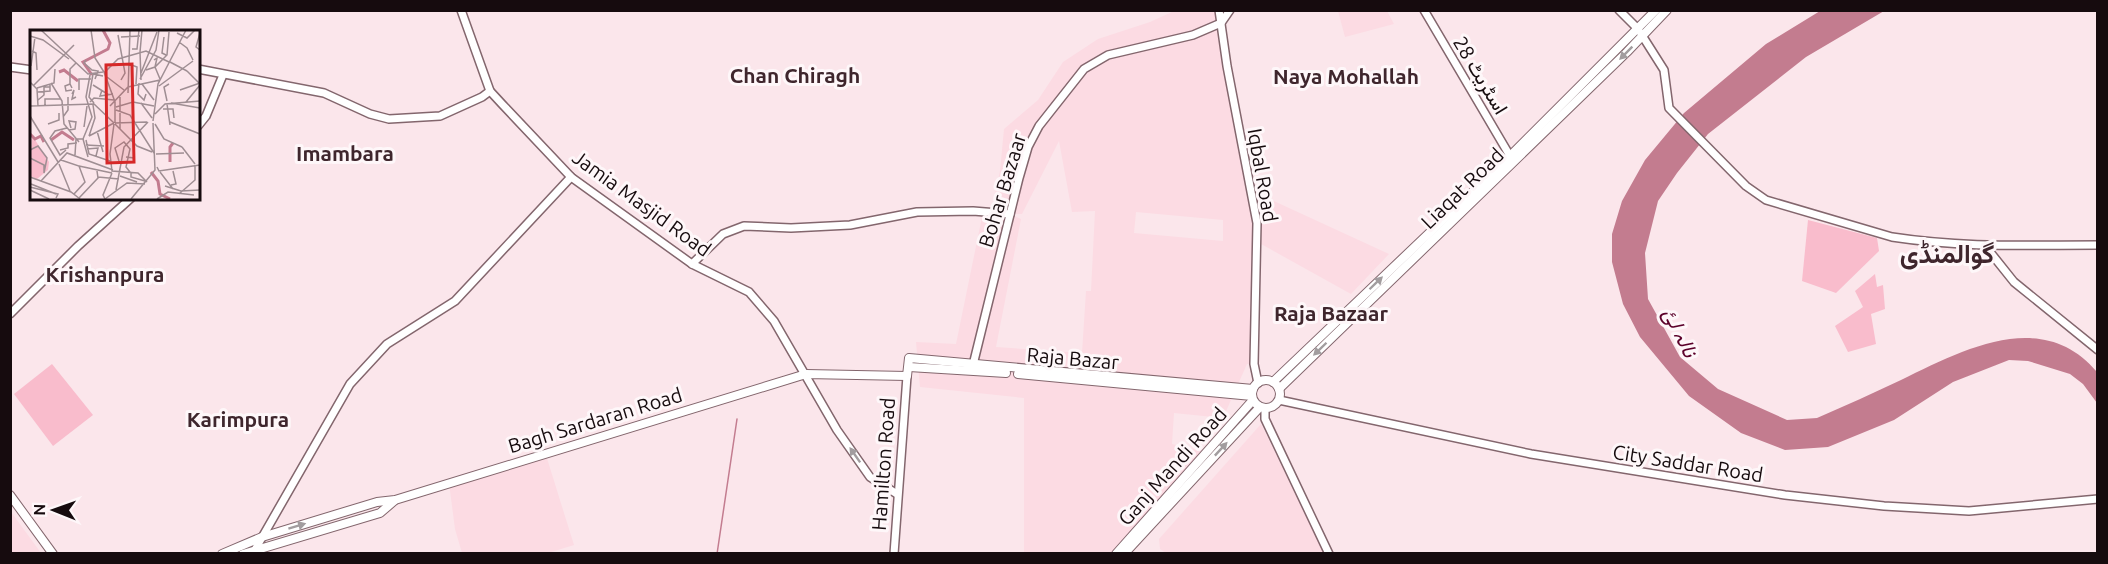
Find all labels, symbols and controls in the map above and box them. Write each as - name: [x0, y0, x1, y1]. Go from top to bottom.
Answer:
- inset map: [30, 30, 200, 200]
- street label: اسٹریٹ 28: [1447, 32, 1513, 119]
- one-way arrow: [1620, 45, 1634, 59]
- district label: Chan Chiragh: [730, 63, 860, 87]
- district label: Naya Mohallah: [1273, 64, 1419, 88]
- street label: Iqbal Road: [1243, 126, 1283, 224]
- street label: Bohar Bazaar: [974, 130, 1030, 250]
- district label: Imambara: [296, 141, 394, 165]
- street label: Liaqat Road: [1416, 143, 1508, 233]
- street label: Jamia Masjid Road: [568, 145, 716, 261]
- district label: گوالمنڈی: [1900, 239, 1995, 270]
- district label: Krishanpura: [45, 262, 165, 286]
- one-way arrow: [1368, 276, 1383, 290]
- district label: Raja Bazaar: [1274, 301, 1388, 325]
- water label: نالہ لئ: [1657, 303, 1704, 362]
- one-way arrow: [1313, 342, 1328, 356]
- street label: Raja Bazar: [1026, 343, 1120, 374]
- street label: Bagh Sardaran Road: [505, 383, 685, 457]
- street label: Hamilton Road: [867, 397, 899, 531]
- street label: Ganj Mandi Road: [1113, 402, 1231, 530]
- district label: Karimpura: [187, 407, 289, 431]
- street label: City Saddar Road: [1611, 440, 1765, 486]
- one-way arrow: [1214, 442, 1227, 457]
- one-way arrow: [849, 448, 861, 464]
- north arrow: [24, 480, 84, 540]
- text: N: [30, 504, 48, 516]
- one-way arrow: [288, 521, 306, 530]

